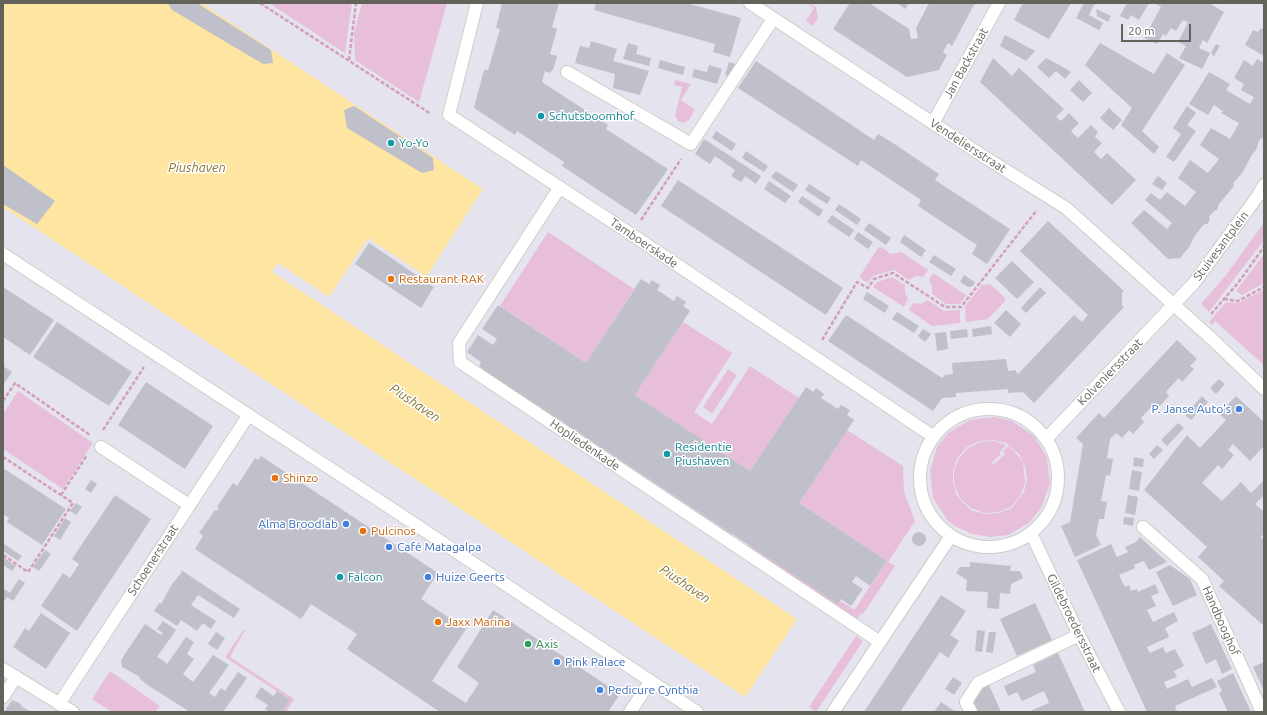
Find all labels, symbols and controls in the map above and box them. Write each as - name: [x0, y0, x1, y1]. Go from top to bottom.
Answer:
- scale bar: [1123, 16, 1193, 42]
- text: 20 m: [1128, 24, 1155, 37]
- street label: Jan Backstraat: [941, 25, 991, 101]
- place label: Schutsboomhof: [549, 109, 634, 123]
- marker: Schutsboomhof: [536, 111, 546, 121]
- street label: Vendeliersstraat: [927, 116, 1009, 176]
- place label: Yo-Yo: [399, 136, 429, 150]
- marker: Yo-Yo: [386, 138, 396, 148]
- water label: Piushaven: [168, 160, 226, 176]
- street label: Stuivesantplein: [1190, 209, 1252, 283]
- street label: Tamboerskade: [607, 215, 681, 271]
- place label: Restaurant RAK: [399, 272, 484, 286]
- marker: Restaurant RAK: [386, 274, 396, 284]
- street label: Kolveniersstraat: [1074, 336, 1146, 408]
- water label: Piushaven: [387, 380, 443, 426]
- place label: P. Janse Auto's: [1151, 402, 1231, 416]
- marker: P. Janse Auto's: [1234, 404, 1244, 414]
- street label: Hopliedenkade: [547, 416, 623, 474]
- place label: Residentie Piushaven: [675, 440, 732, 468]
- marker: Residentie Piushaven: [662, 449, 672, 459]
- place label: Shinzo: [283, 471, 318, 485]
- marker: Shinzo: [270, 473, 280, 483]
- place label: Alma Broodlab: [258, 517, 338, 531]
- marker: Alma Broodlab: [341, 519, 351, 529]
- street label: Schoenerstraat: [125, 522, 181, 598]
- place label: Pulcinos: [371, 524, 416, 538]
- marker: Pulcinos: [358, 526, 368, 536]
- place label: Café Matagalpa: [397, 540, 481, 554]
- marker: Café Matagalpa: [384, 542, 394, 552]
- water label: Piushaven: [657, 561, 713, 607]
- place label: Falcon: [348, 570, 383, 584]
- place label: Huize Geerts: [436, 570, 505, 584]
- street label: Gildebroedersstraat: [1044, 571, 1104, 675]
- marker: Falcon: [335, 572, 345, 582]
- marker: Huize Geerts: [423, 572, 433, 582]
- street label: Handbooghof: [1199, 584, 1243, 658]
- place label: Jaxx Marina: [446, 615, 510, 629]
- marker: Jaxx Marina: [433, 617, 443, 627]
- place label: Axis: [536, 637, 558, 651]
- marker: Axis: [523, 639, 533, 649]
- place label: Pink Palace: [565, 655, 625, 669]
- marker: Pink Palace: [552, 657, 562, 667]
- place label: Pedicure Cynthia: [608, 683, 698, 697]
- marker: Pedicure Cynthia: [595, 685, 605, 695]

